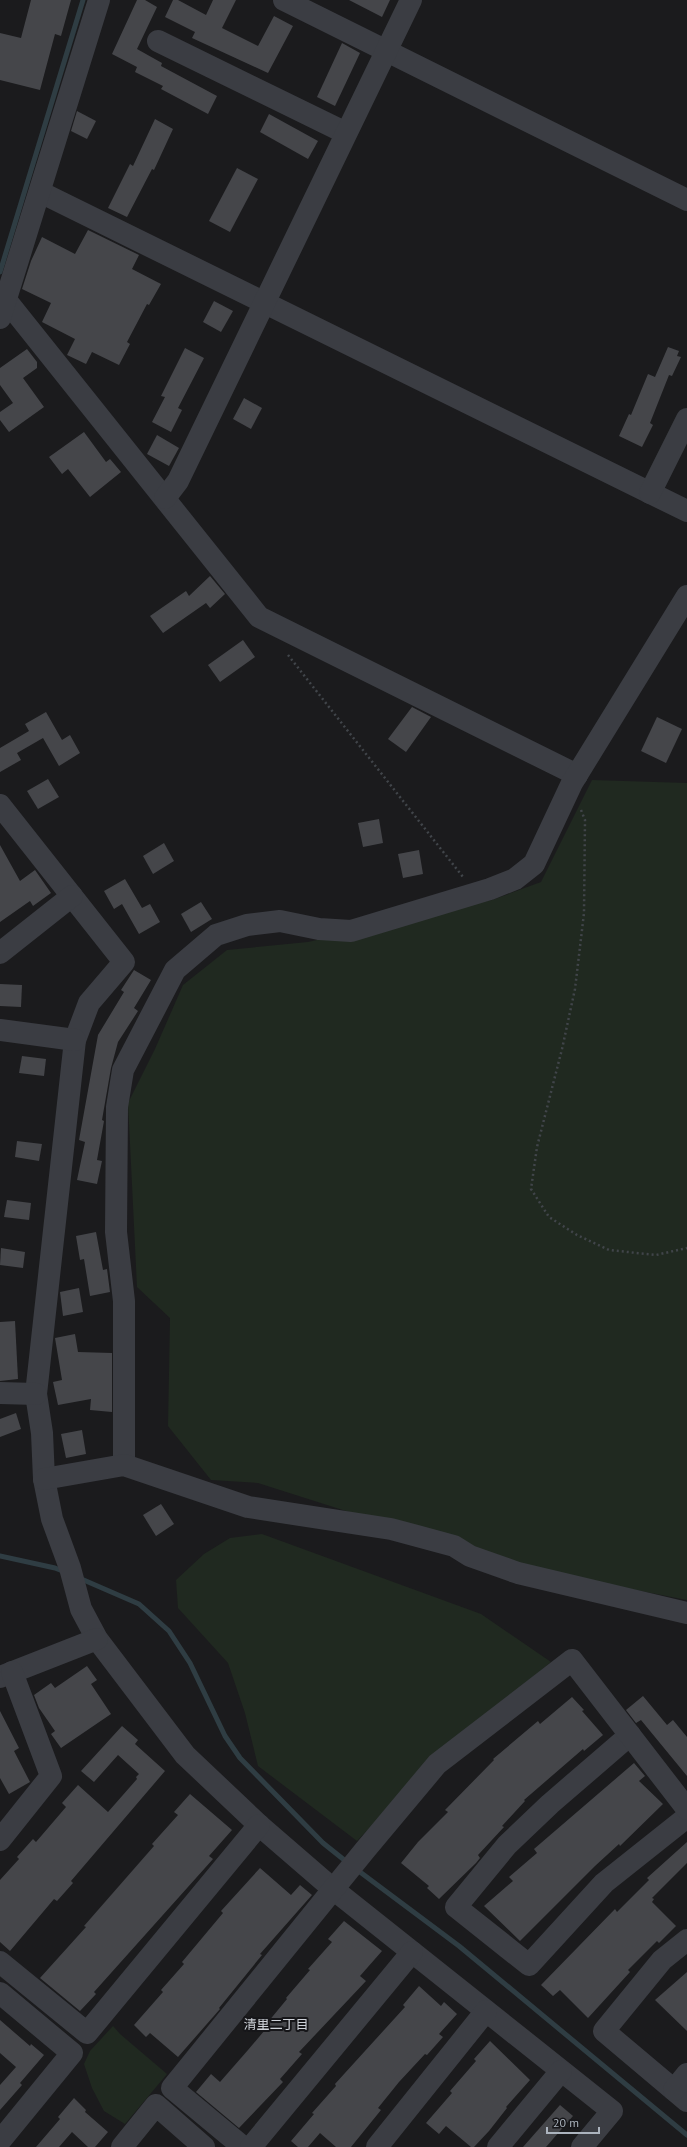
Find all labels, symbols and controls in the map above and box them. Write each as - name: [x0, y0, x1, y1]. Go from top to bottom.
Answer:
- district label: 清里二丁目: [243, 2016, 309, 2033]
- scale bar: [547, 2109, 599, 2135]
- text: 20 m: [553, 2115, 579, 2130]

